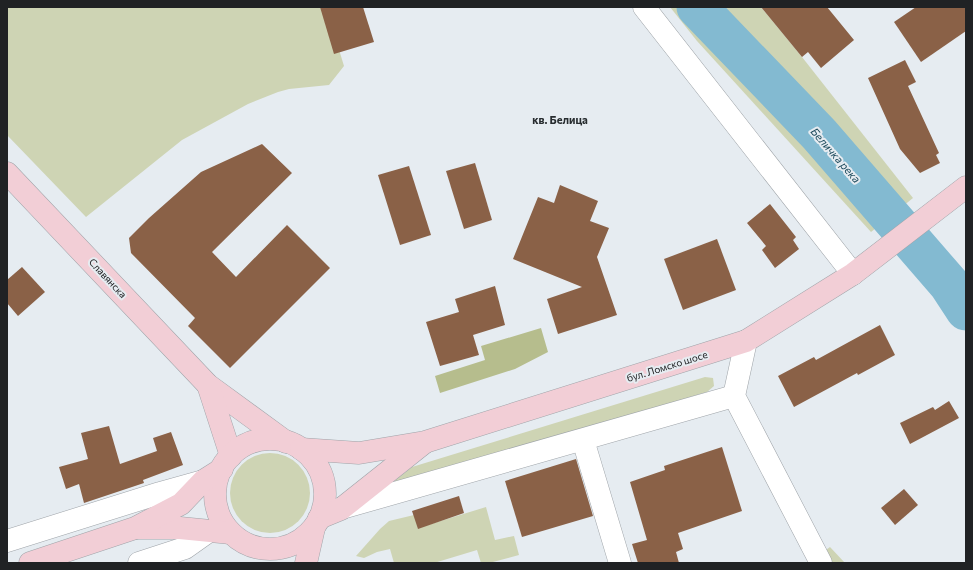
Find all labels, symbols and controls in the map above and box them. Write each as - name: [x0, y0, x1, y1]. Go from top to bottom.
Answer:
- district label: кв. Белица: [532, 113, 588, 126]
- water label: Беличка река: [809, 125, 864, 185]
- street label: Славянска: [87, 256, 129, 300]
- street label: бул. Ломско шосе: [625, 348, 709, 384]

